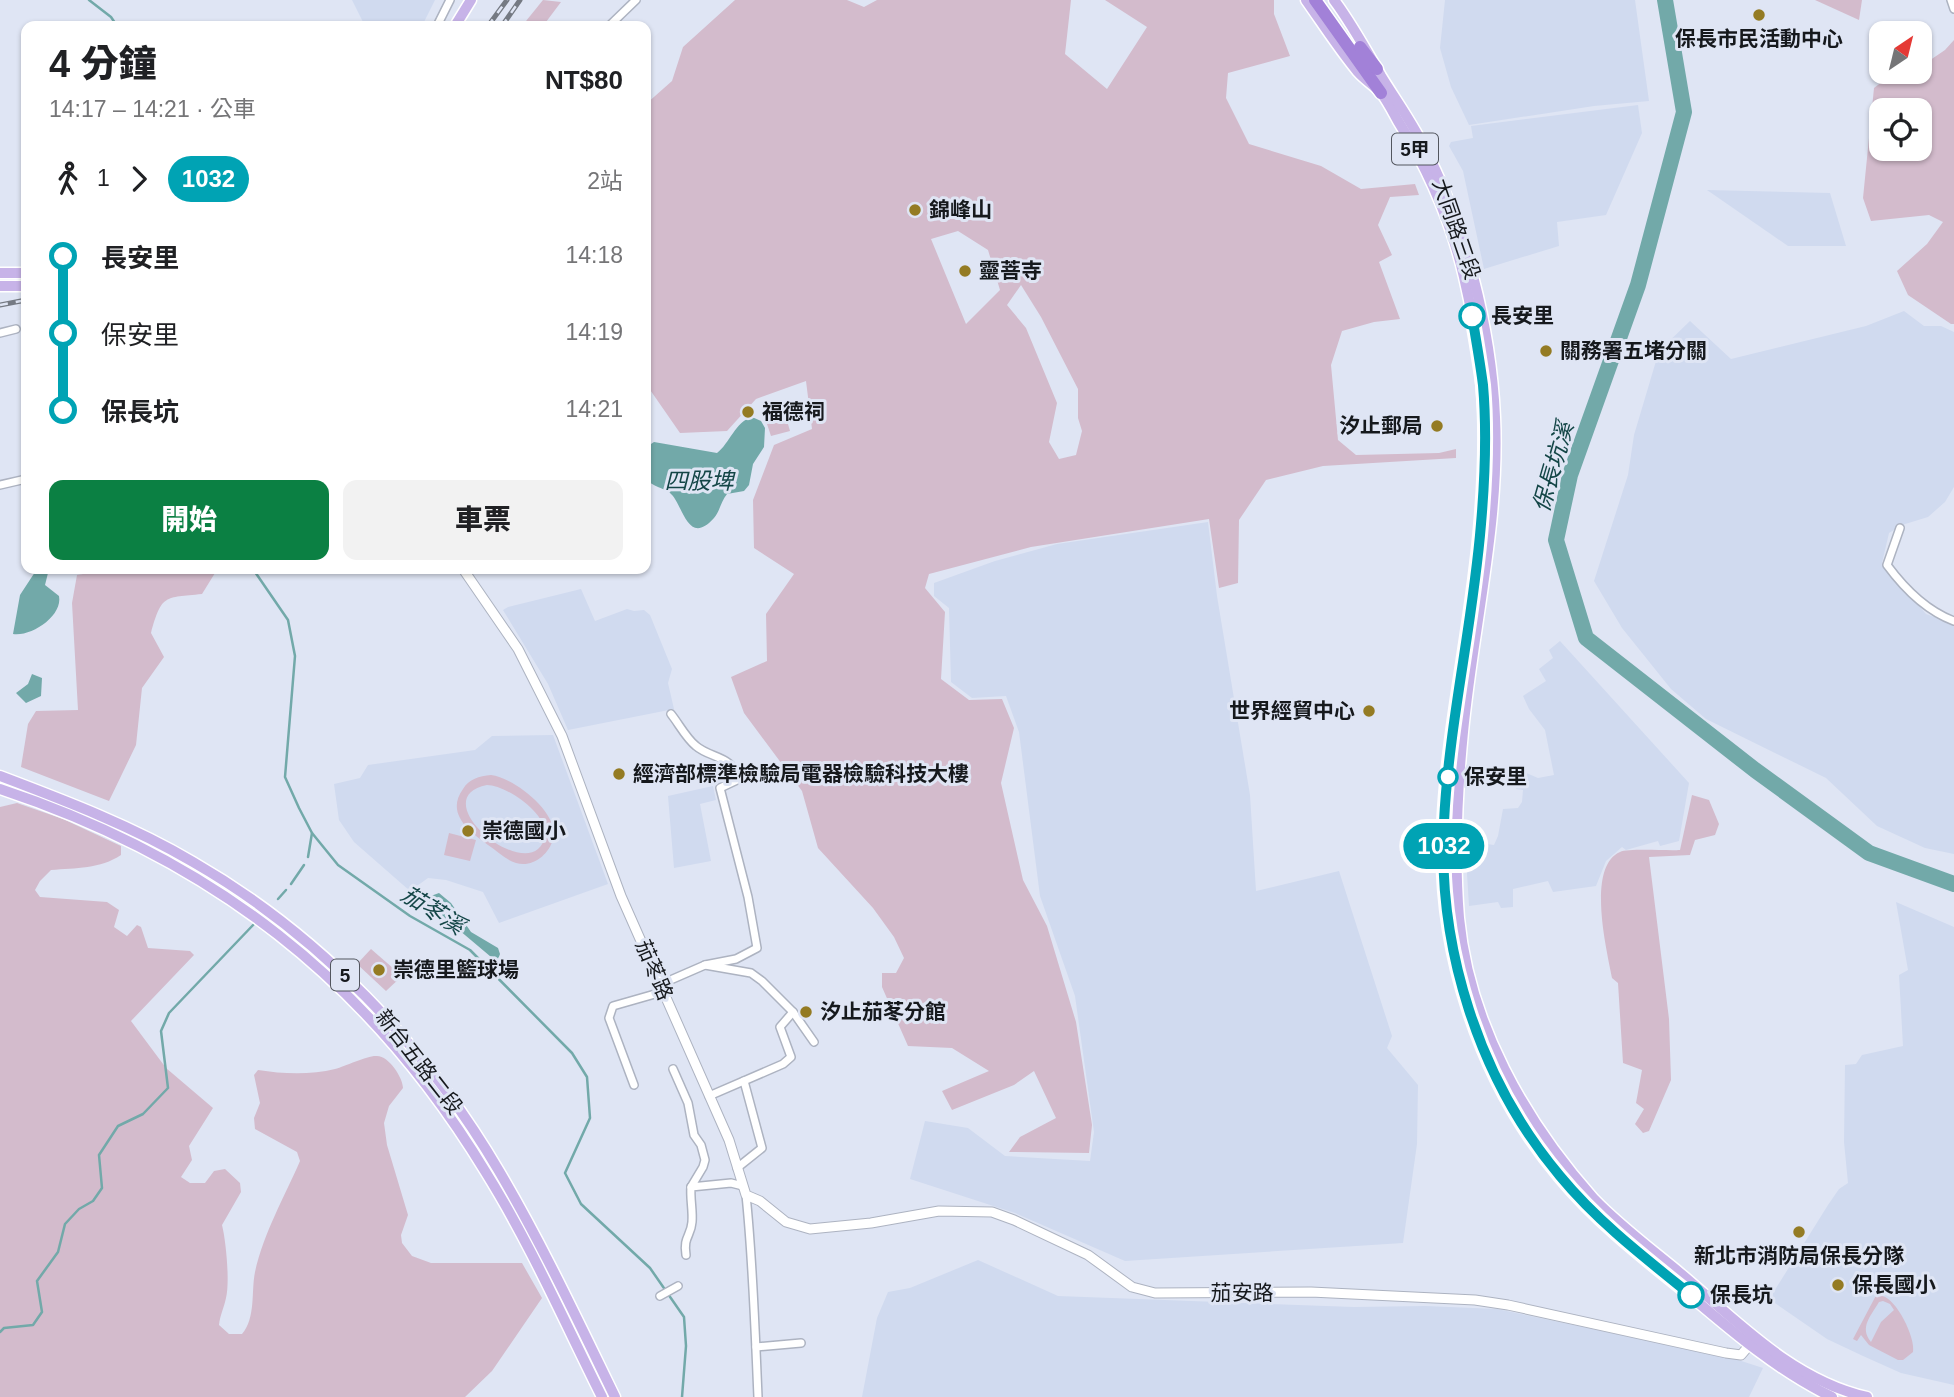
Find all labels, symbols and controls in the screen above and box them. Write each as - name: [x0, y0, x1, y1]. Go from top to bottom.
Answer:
- marker: 保長市民活動中心: [1751, 7, 1767, 23]
- north arrow: [1869, 21, 1932, 84]
- map controls: [1869, 21, 1932, 161]
- place label: 保長市民活動中心: [1675, 27, 1843, 50]
- text: 4 分鐘: [49, 43, 157, 85]
- text: NT$80: [545, 65, 623, 95]
- text: 14:17 – 14:21 · 公車: [49, 96, 256, 122]
- button: locate: [1869, 98, 1932, 161]
- road number: 5甲: [1392, 134, 1438, 164]
- icon: walk: [49, 160, 87, 198]
- icon: forward: [120, 160, 158, 198]
- text: 1: [97, 165, 110, 191]
- text: 1032: [182, 165, 235, 192]
- text: 2站: [587, 168, 623, 194]
- street label: 大同路三段: [1429, 175, 1484, 282]
- place label: 錦峰山: [929, 198, 992, 221]
- marker: 錦峰山: [907, 202, 923, 218]
- text: 14:18: [565, 242, 623, 268]
- text: 長安里: [101, 243, 179, 273]
- place label: 靈菩寺: [979, 259, 1042, 282]
- marker: 靈菩寺: [957, 263, 973, 279]
- marker: 長安里: [1459, 303, 1485, 329]
- place label: 長安里: [1491, 304, 1554, 327]
- text: 14:19: [565, 319, 623, 345]
- text: 保安里: [101, 320, 179, 350]
- place label: 關務署五堵分關: [1560, 339, 1707, 362]
- marker: 關務署五堵分關: [1538, 343, 1554, 359]
- text: 14:21: [565, 396, 623, 422]
- text: 保長坑: [101, 397, 179, 427]
- place label: 福德祠: [762, 400, 825, 423]
- marker: 福德祠: [740, 404, 756, 420]
- place label: 汐止郵局: [1339, 414, 1423, 437]
- water label: 保長坑溪: [1528, 416, 1579, 515]
- marker: 汐止郵局: [1429, 418, 1445, 434]
- water label: 四股埤: [665, 468, 737, 494]
- button: 開始: [49, 480, 329, 560]
- button: 車票: [343, 480, 623, 560]
- place label: 世界經貿中心: [1229, 699, 1355, 722]
- marker: 世界經貿中心: [1361, 703, 1377, 719]
- place label: 經濟部標準檢驗局電器檢驗科技大樓: [633, 762, 969, 785]
- place label: 保安里: [1464, 765, 1527, 788]
- marker: 經濟部標準檢驗局電器檢驗科技大樓: [611, 766, 627, 782]
- marker: 保安里: [1438, 767, 1458, 787]
- place label: 崇德國小: [482, 819, 566, 842]
- marker: 崇德國小: [460, 823, 476, 839]
- line badge: 1032: [1395, 823, 1493, 869]
- text: 1032: [1417, 832, 1471, 859]
- water label: 茄苳溪: [397, 881, 472, 941]
- street label: 茄苳路: [632, 936, 677, 1003]
- place label: 崇德里籃球場: [393, 958, 519, 981]
- road number: 5: [331, 959, 359, 990]
- marker: 崇德里籃球場: [371, 962, 387, 978]
- place label: 汐止茄苳分館: [820, 1000, 946, 1023]
- marker: 汐止茄苳分館: [798, 1004, 814, 1020]
- street label: 新台五路二段: [372, 1005, 467, 1118]
- marker: 新北市消防局保長分隊: [1791, 1224, 1807, 1240]
- place label: 新北市消防局保長分隊: [1694, 1244, 1905, 1267]
- place label: 保長國小: [1852, 1273, 1936, 1296]
- marker: 保長國小: [1830, 1277, 1846, 1293]
- street label: 茄安路: [1211, 1281, 1274, 1304]
- marker: 保長坑: [1678, 1282, 1704, 1308]
- place label: 保長坑: [1710, 1283, 1773, 1306]

